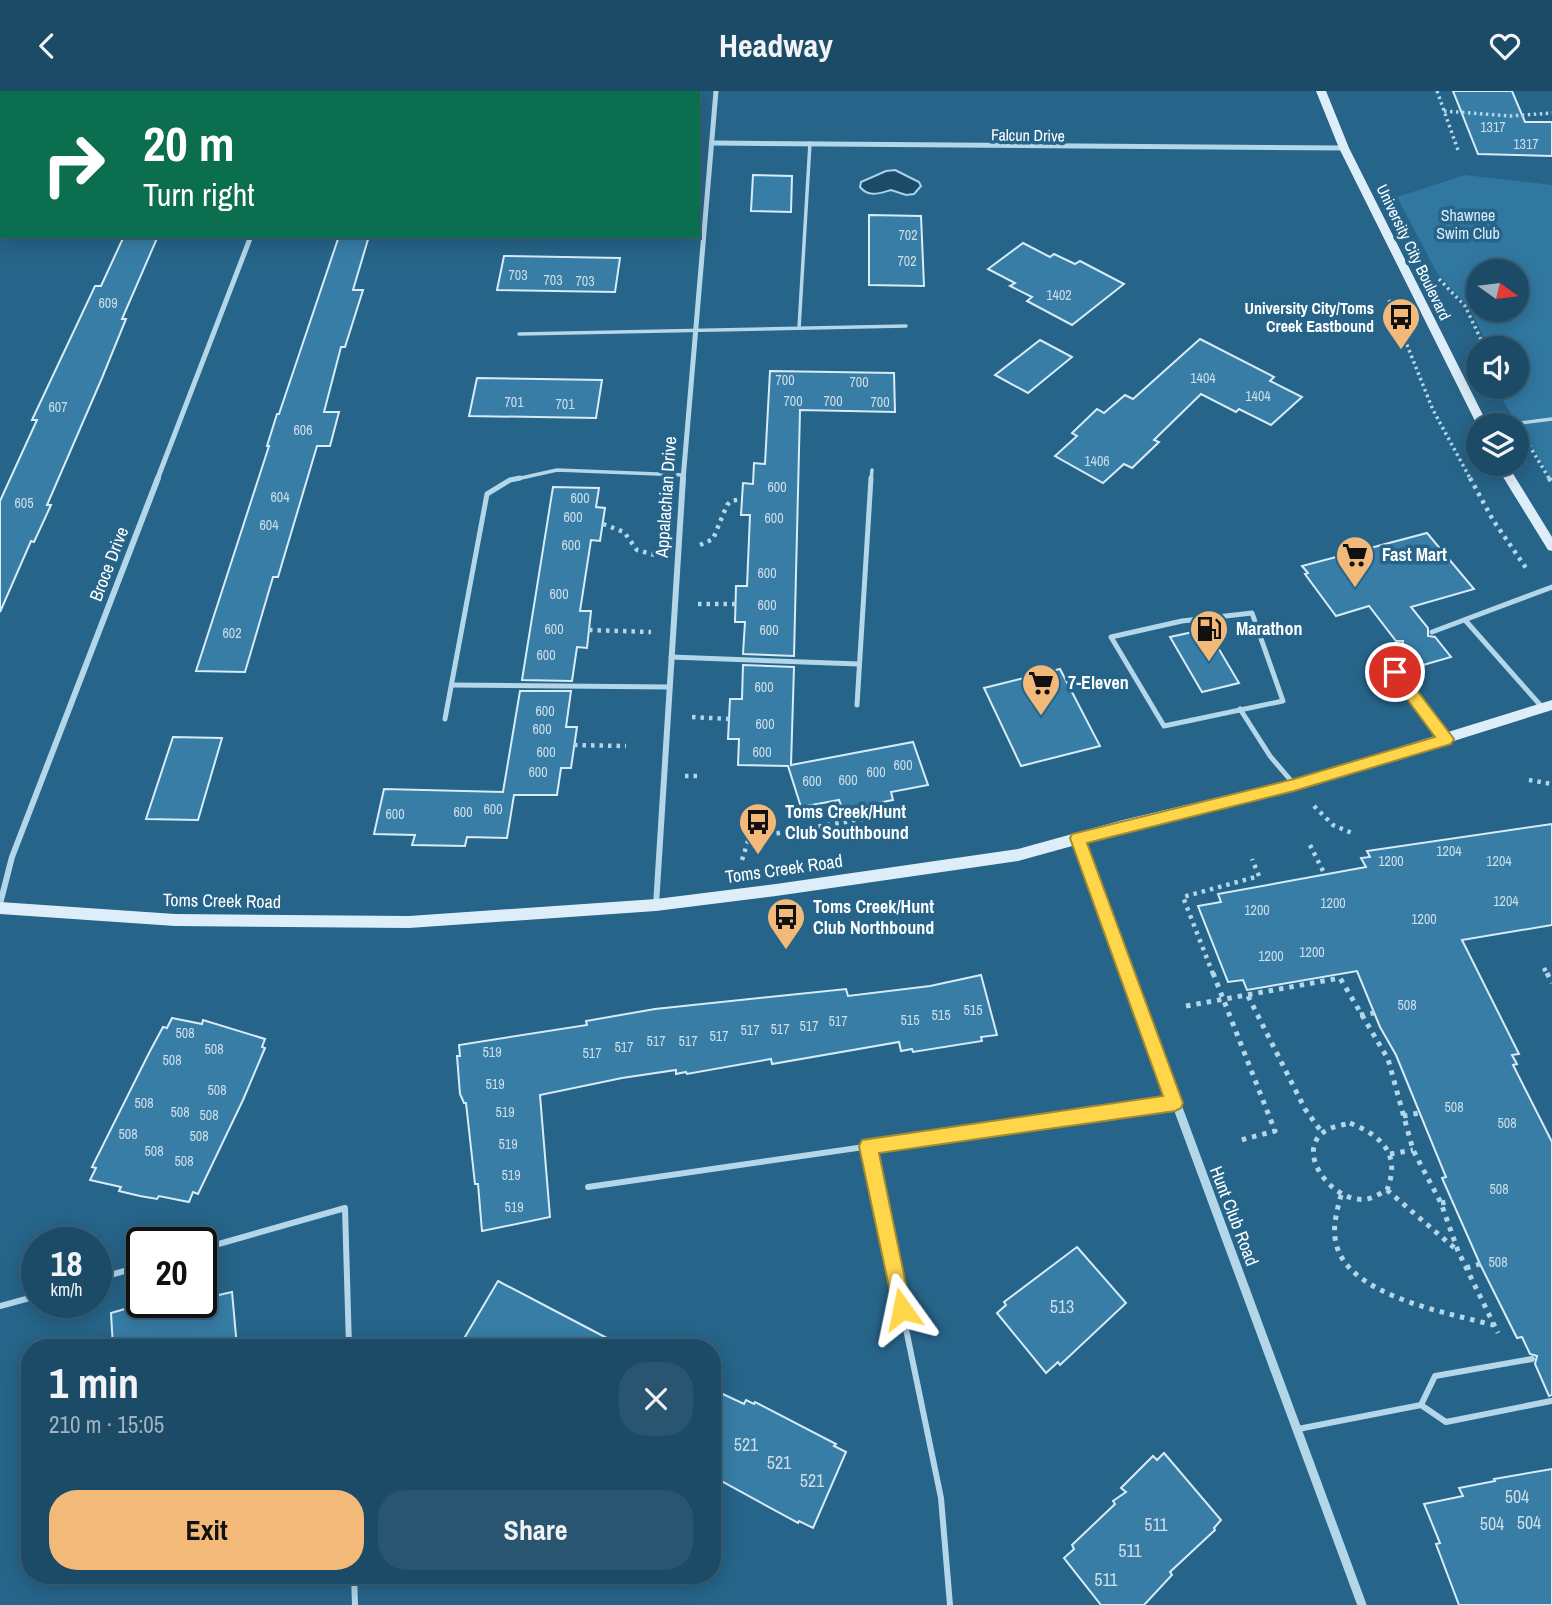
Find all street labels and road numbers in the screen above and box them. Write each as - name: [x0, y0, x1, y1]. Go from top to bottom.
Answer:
- street label: Falcun Drive: [991, 123, 1065, 147]
- street label: University City Boulevard: [1372, 180, 1456, 324]
- street label: Appalachian Drive: [649, 436, 682, 559]
- street label: Broce Drive: [83, 523, 134, 605]
- street label: Toms Creek Road: [724, 848, 844, 889]
- street label: Toms Creek Road: [163, 887, 281, 914]
- street label: Hunt Club Road: [1204, 1162, 1265, 1269]

